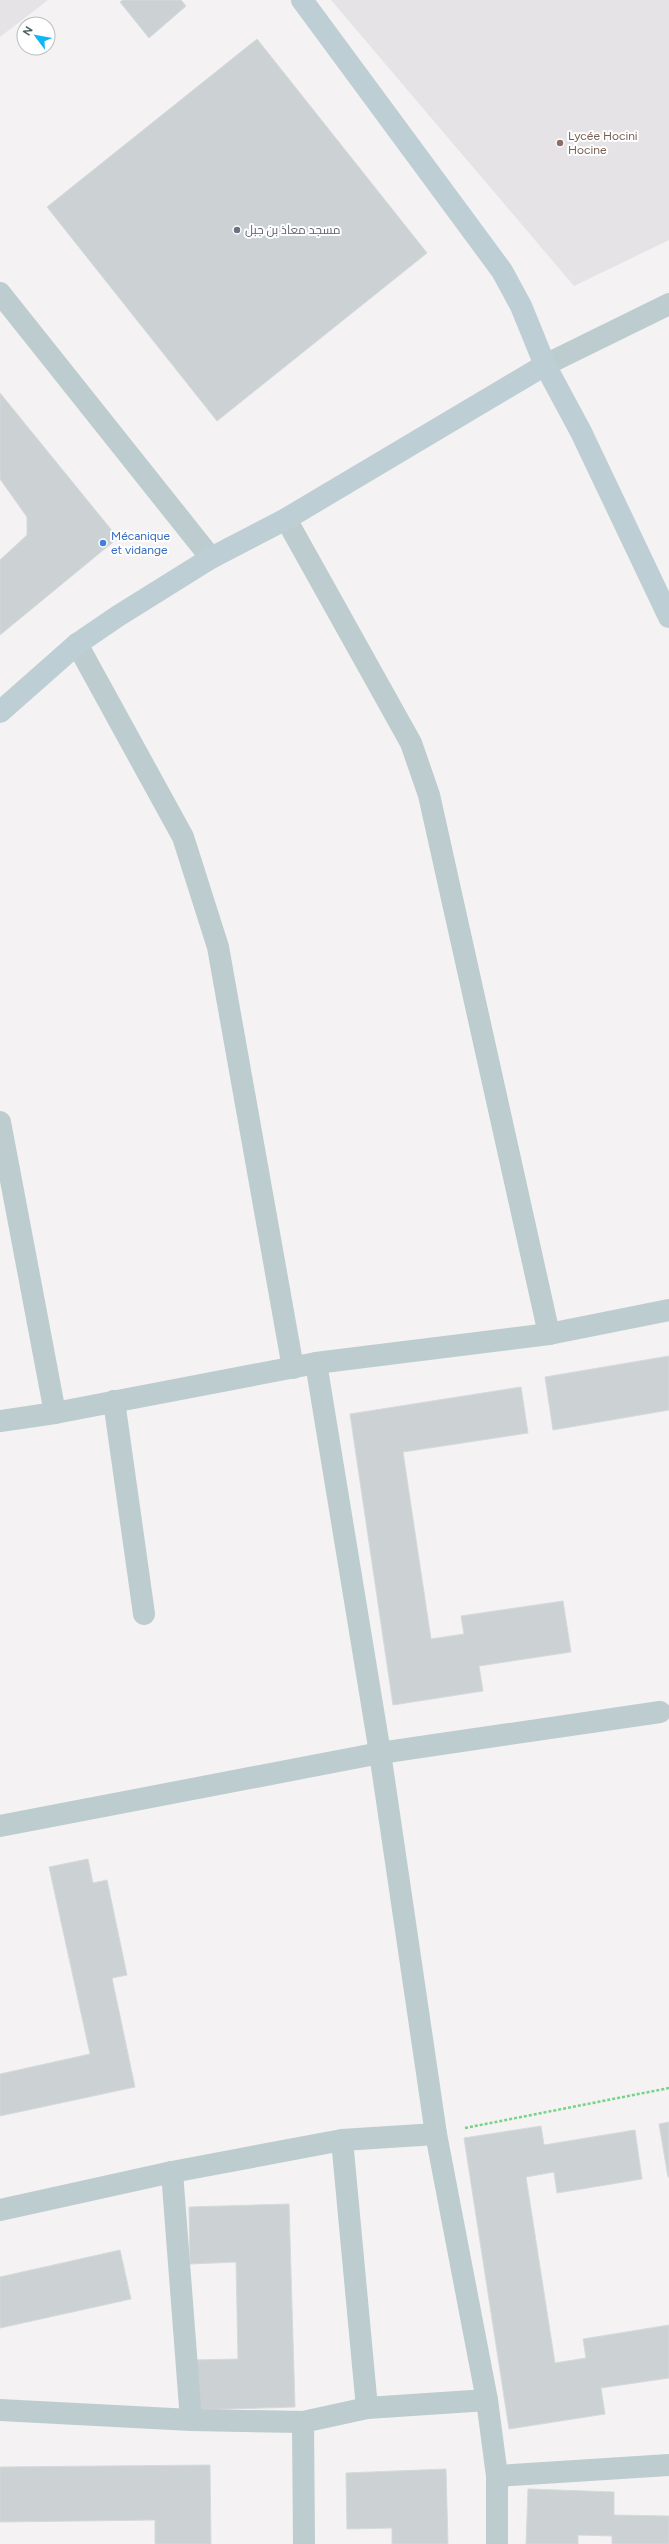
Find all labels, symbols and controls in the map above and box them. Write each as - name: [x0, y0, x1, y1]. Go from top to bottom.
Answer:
- north arrow: [16, 16, 56, 56]
- text: N: [20, 24, 36, 38]
- place label: Lycée Hocini Hocine: [568, 129, 638, 157]
- marker: Lycée Hocini Hocine: [555, 138, 565, 148]
- place label: مسجد معاذ بن جبل: [245, 223, 340, 237]
- marker: مسجد معاذ بن جبل: [232, 225, 242, 235]
- place label: Mécanique et vidange: [111, 529, 170, 557]
- marker: Mécanique et vidange: [98, 538, 108, 548]

